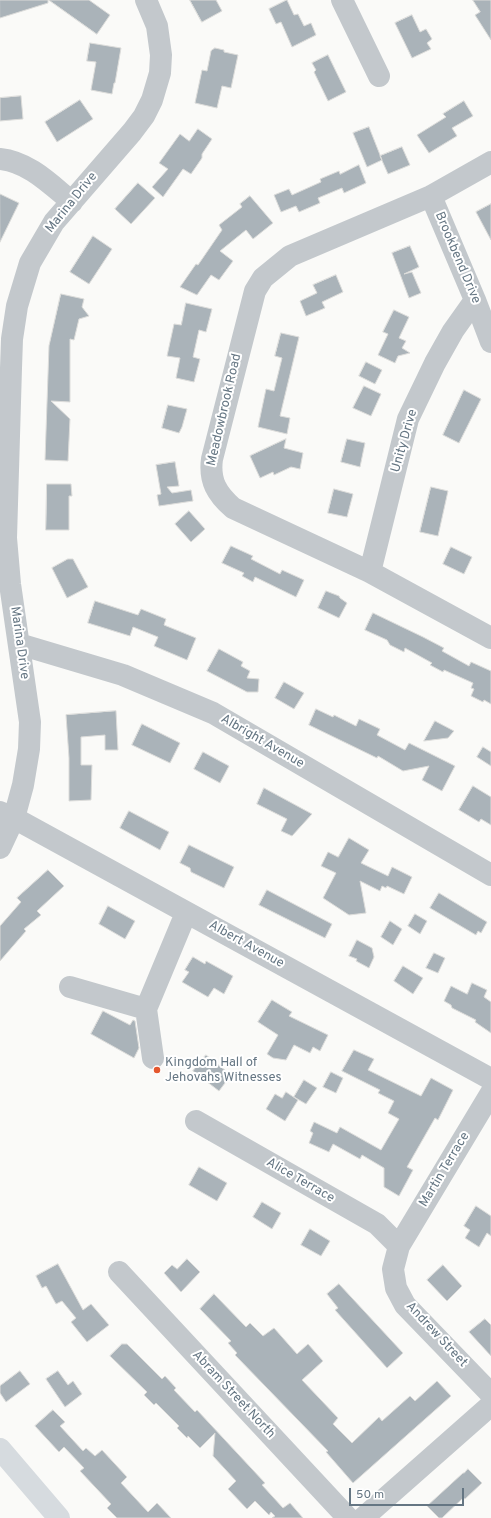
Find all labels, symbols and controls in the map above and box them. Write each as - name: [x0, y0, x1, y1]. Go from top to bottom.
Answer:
- street label: Marina Drive: [43, 170, 101, 236]
- street label: Brookbend Drive: [431, 210, 483, 306]
- street label: Meadowbrook Road: [204, 352, 246, 468]
- street label: Unity Drive: [389, 408, 421, 474]
- street label: Marina Drive: [6, 606, 32, 680]
- street label: Albright Avenue: [218, 712, 306, 772]
- street label: Albert Avenue: [206, 918, 286, 972]
- place label: Kingdom Hall of Jehovahs Witnesses: [165, 1055, 282, 1086]
- marker: Kingdom Hall of Jehovahs Witnesses: [152, 1065, 162, 1075]
- street label: Martin Terrace: [417, 1130, 473, 1210]
- street label: Alice Terrace: [263, 1155, 337, 1207]
- street label: Andrew Street: [402, 1299, 470, 1371]
- street label: Abram Street North: [188, 1348, 278, 1442]
- scale bar: [351, 1480, 466, 1506]
- text: 50 m: [356, 1487, 384, 1503]

